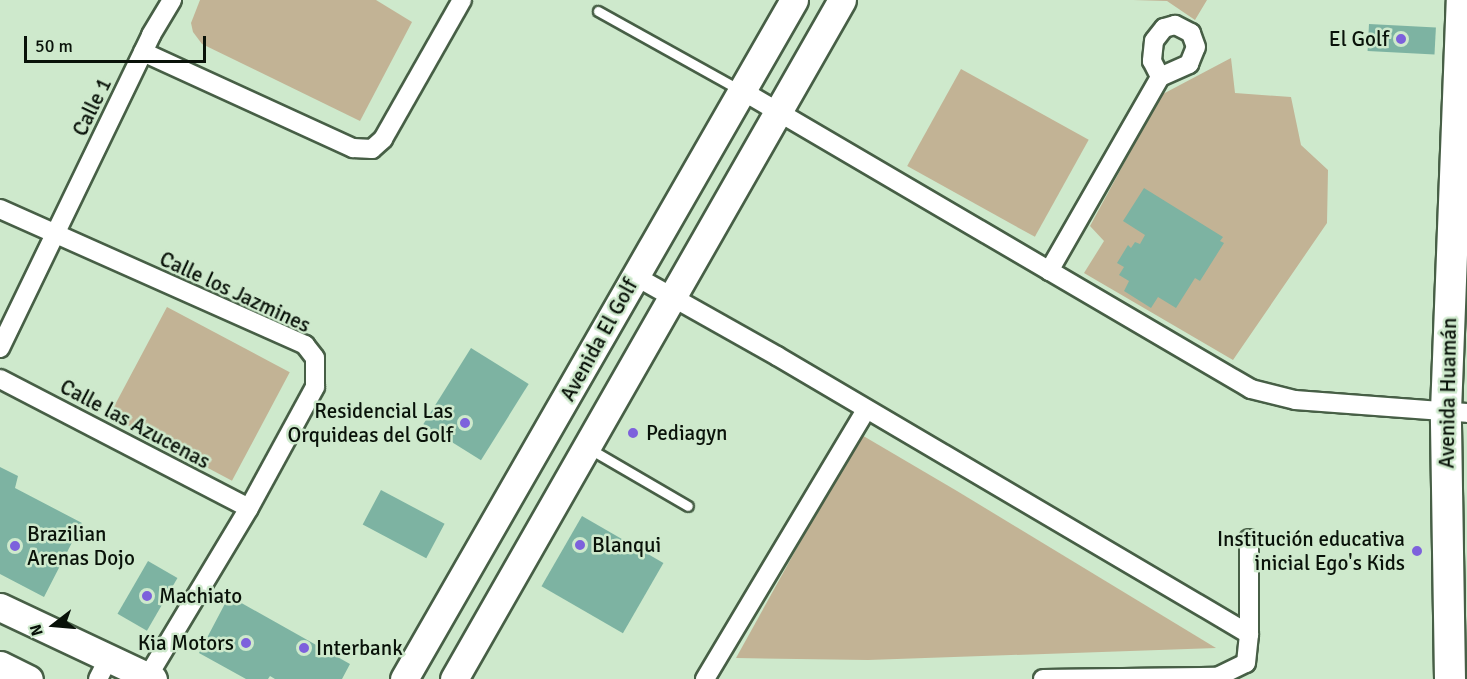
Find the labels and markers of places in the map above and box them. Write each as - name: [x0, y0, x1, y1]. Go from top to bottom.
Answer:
- place label: El Golf: [1329, 26, 1389, 52]
- marker: El Golf: [1394, 32, 1408, 46]
- place label: Residencial Las Orquideas del Golf: [287, 398, 453, 448]
- marker: Residencial Las Orquideas del Golf: [458, 416, 472, 430]
- place label: Pediagyn: [646, 420, 728, 446]
- marker: Pediagyn: [624, 424, 642, 442]
- place label: Brazilian Arenas Dojo: [27, 521, 135, 571]
- place label: Institución educativa inicial Ego's Kids: [1217, 526, 1405, 576]
- place label: Blanqui: [592, 532, 661, 558]
- marker: Blanqui: [573, 538, 587, 552]
- marker: Brazilian Arenas Dojo: [8, 539, 22, 553]
- marker: Institución educativa inicial Ego's Kids: [1410, 544, 1424, 558]
- place label: Machiato: [159, 583, 242, 609]
- marker: Machiato: [140, 589, 154, 603]
- place label: Kia Motors: [138, 630, 234, 656]
- place label: Interbank: [316, 635, 403, 661]
- marker: Kia Motors: [239, 636, 253, 650]
- marker: Interbank: [297, 641, 311, 655]

